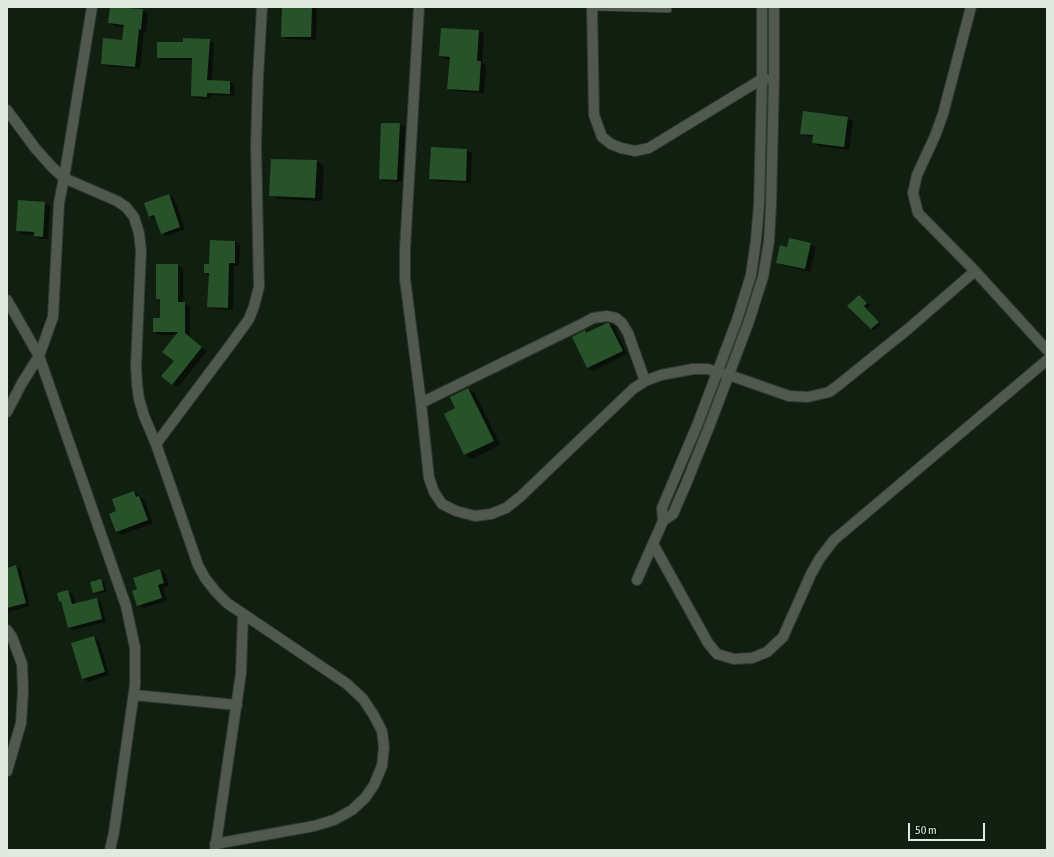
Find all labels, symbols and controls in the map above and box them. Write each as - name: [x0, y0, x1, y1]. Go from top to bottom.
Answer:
- scale bar: [910, 815, 987, 841]
- text: 50 m: [915, 823, 937, 837]

